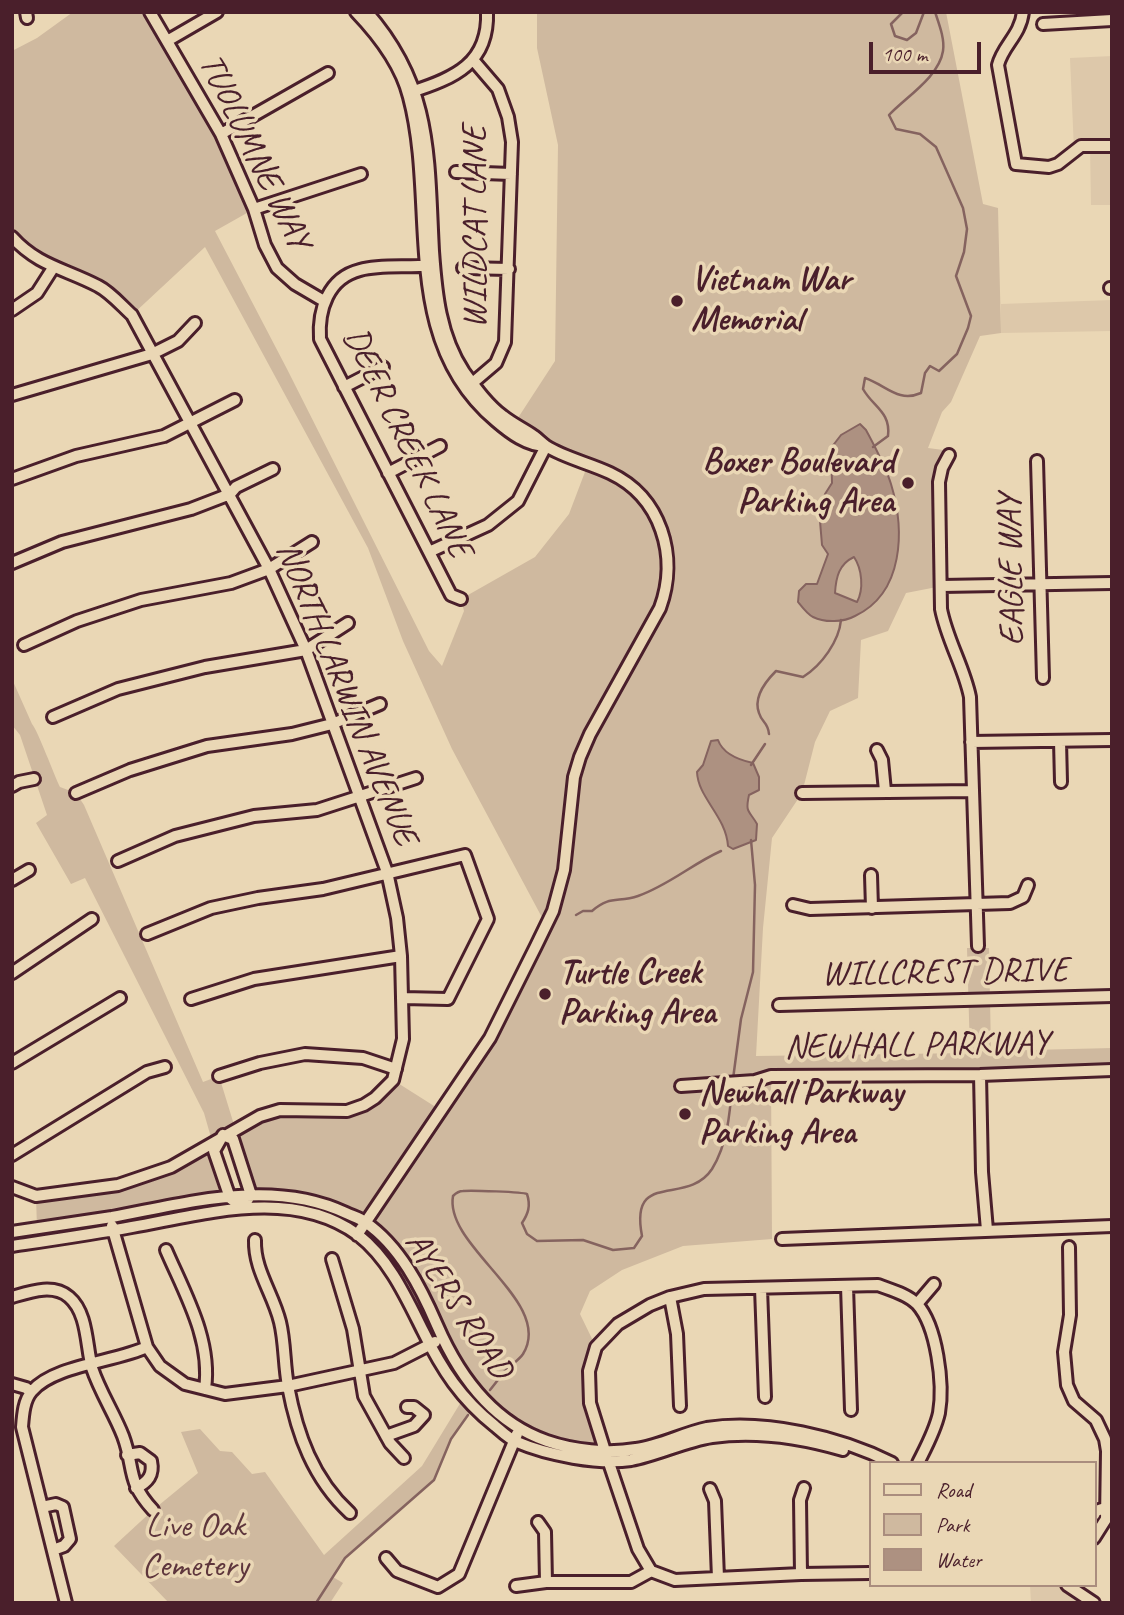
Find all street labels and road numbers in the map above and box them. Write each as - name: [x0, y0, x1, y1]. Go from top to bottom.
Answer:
- street label: TUOLUMNE WAY: [189, 47, 319, 257]
- street label: WILDCAT LANE: [455, 126, 497, 328]
- street label: DEER CREEK LANE: [333, 321, 481, 565]
- street label: EAGLE WAY: [990, 494, 1034, 646]
- street label: NORTH LARWIN AVENUE: [266, 537, 426, 851]
- street label: WILLCREST DRIVE: [821, 950, 1069, 996]
- street label: NEWHALL PARKWAY: [784, 1023, 1050, 1069]
- street label: AYERS ROAD: [395, 1224, 521, 1388]

